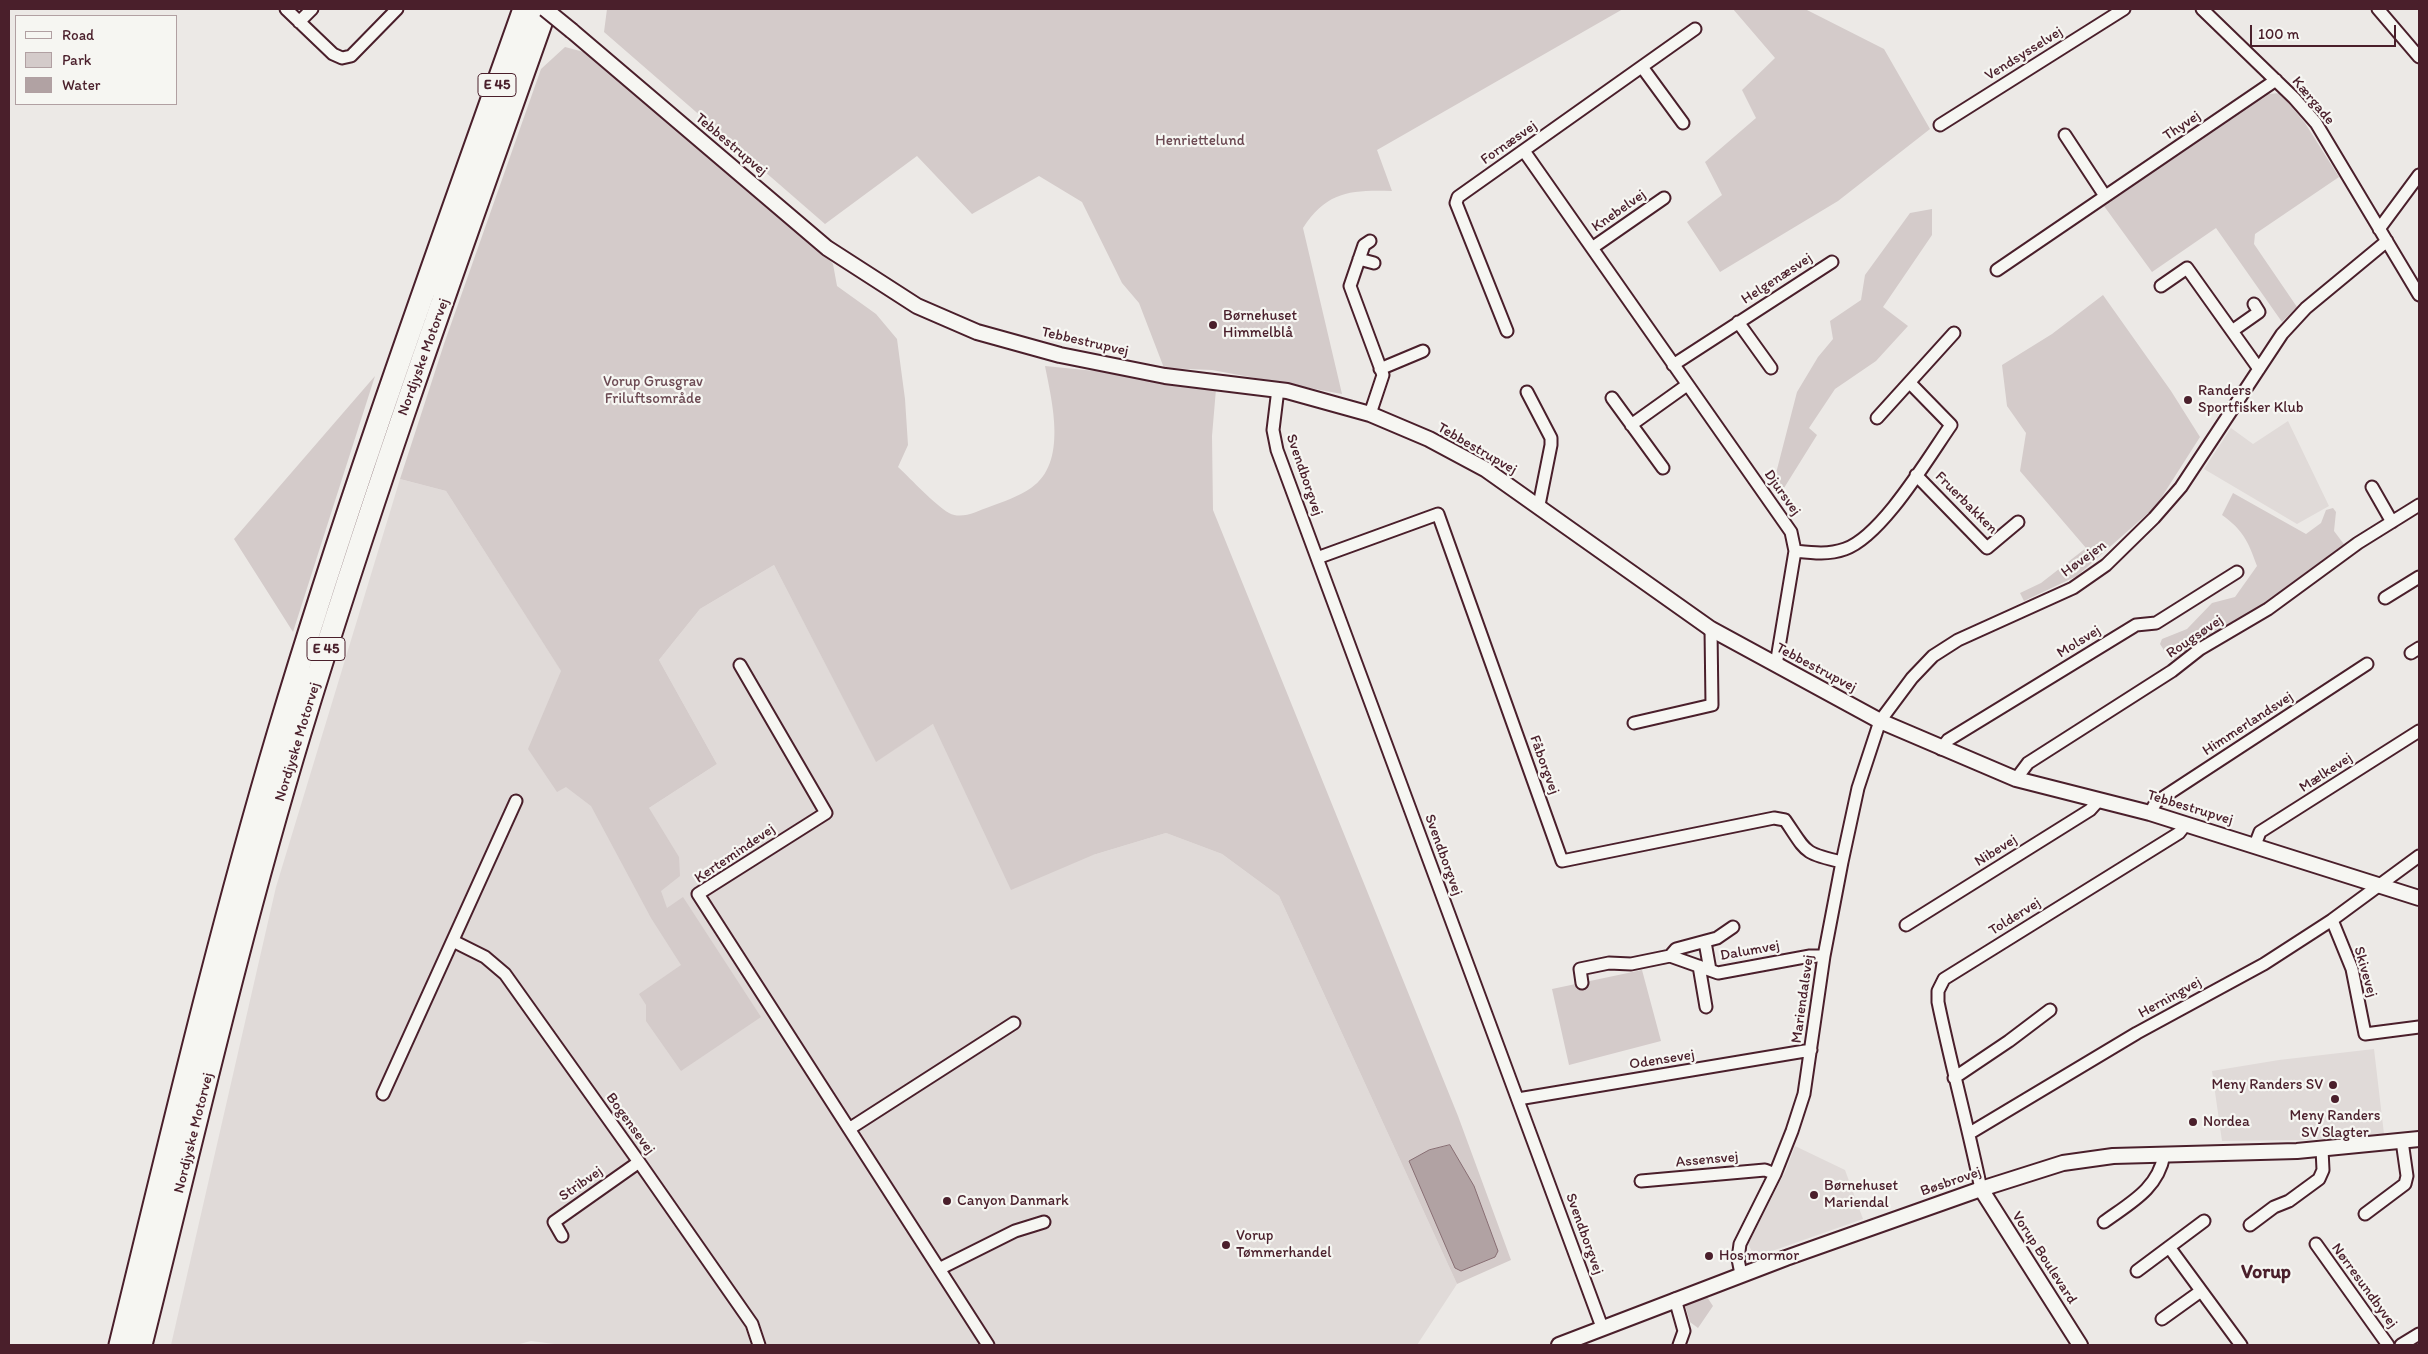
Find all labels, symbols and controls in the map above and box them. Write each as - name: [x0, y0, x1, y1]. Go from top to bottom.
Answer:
- legend: [15, 15, 178, 105]
- scale bar: [2253, 15, 2399, 47]
- street label: Vendsysselvej: [1982, 23, 2066, 85]
- text: 100 m: [2258, 25, 2299, 43]
- text: Road: [62, 26, 94, 44]
- text: Park: [62, 51, 92, 69]
- street label: Kærgade: [2288, 73, 2338, 129]
- road number: E 45: [478, 74, 516, 96]
- text: Water: [62, 76, 100, 94]
- street label: Thyvej: [2160, 107, 2204, 145]
- street label: Tebbestrupvej: [691, 110, 771, 180]
- street label: Fornæsvej: [1477, 117, 1541, 169]
- park label: Henriettelund: [1155, 132, 1245, 150]
- street label: Knebelvej: [1588, 186, 1650, 236]
- street label: Helgenæsvej: [1738, 249, 1816, 309]
- street label: Nordjyske Motorvej: [394, 296, 454, 418]
- place label: Børnehuset Himmelblå: [1223, 307, 1297, 342]
- marker: Børnehuset Himmelblå: [1207, 319, 1219, 331]
- street label: Tebbestrupvej: [1040, 323, 1130, 361]
- park label: Vorup Grusgrav Friluftsområde: [603, 373, 703, 408]
- place label: Randers Sportfisker Klub: [2198, 382, 2304, 417]
- marker: Randers Sportfisker Klub: [2182, 394, 2194, 406]
- street label: Tebbestrupvej: [1434, 419, 1520, 479]
- street label: Svendborgvej: [1282, 432, 1326, 518]
- street label: Djursvej: [1760, 466, 1804, 520]
- street label: Fruerbakken: [1931, 468, 2001, 538]
- street label: Høvejen: [2058, 537, 2110, 581]
- street label: Rougsøvej: [2163, 611, 2227, 663]
- street label: Molsvej: [2054, 622, 2104, 662]
- road number: E 45: [307, 638, 345, 661]
- street label: Tebbestrupvej: [1773, 639, 1859, 697]
- street label: Nordjyske Motorvej: [271, 680, 325, 804]
- street label: Himmerlandsvej: [2199, 688, 2297, 760]
- street label: Fåborgvej: [1525, 733, 1563, 797]
- street label: Mælkevej: [2296, 749, 2356, 797]
- street label: Tebbestrupvej: [2145, 786, 2235, 830]
- street label: Svendborgvej: [1420, 812, 1466, 898]
- street label: Kertemindevej: [691, 820, 779, 888]
- street label: Nibevej: [1971, 831, 2021, 871]
- street label: Toldervej: [1986, 894, 2044, 940]
- street label: Dalumvej: [1719, 937, 1781, 965]
- street label: Skivevej: [2349, 945, 2381, 999]
- street label: Mariendalsvej: [1788, 954, 1818, 1044]
- street label: Herningvej: [2135, 973, 2205, 1023]
- street label: Odensevej: [1628, 1046, 1696, 1074]
- street label: Nordjyske Motorvej: [170, 1071, 218, 1195]
- place label: Meny Randers SV: [2211, 1076, 2323, 1094]
- marker: Meny Randers SV: [2327, 1079, 2339, 1091]
- street label: Bogensevej: [602, 1090, 658, 1158]
- marker: Meny Randers SV Slagter: [2329, 1093, 2341, 1105]
- place label: Meny Randers SV Slagter: [2290, 1107, 2380, 1142]
- place label: Nordea: [2203, 1113, 2250, 1131]
- marker: Nordea: [2187, 1116, 2199, 1128]
- street label: Assensvej: [1675, 1148, 1739, 1172]
- street label: Stribvej: [556, 1163, 606, 1205]
- street label: Bøsbrovej: [1918, 1163, 1984, 1201]
- place label: Børnehuset Mariendal: [1824, 1177, 1898, 1212]
- marker: Børnehuset Mariendal: [1808, 1189, 1820, 1201]
- street label: Svendborgvej: [1561, 1191, 1607, 1277]
- place label: Canyon Danmark: [957, 1192, 1069, 1210]
- marker: Canyon Danmark: [941, 1195, 953, 1207]
- street label: Vorup Boulevard: [2007, 1208, 2081, 1308]
- place label: Vorup Tømmerhandel: [1236, 1227, 1331, 1262]
- marker: Vorup Tømmerhandel: [1220, 1239, 1232, 1251]
- street label: Nørresundbyvej: [2327, 1240, 2401, 1332]
- place label: Hos mormor: [1719, 1247, 1799, 1265]
- marker: Hos mormor: [1703, 1250, 1715, 1262]
- district label: Vorup: [2241, 1261, 2291, 1285]

